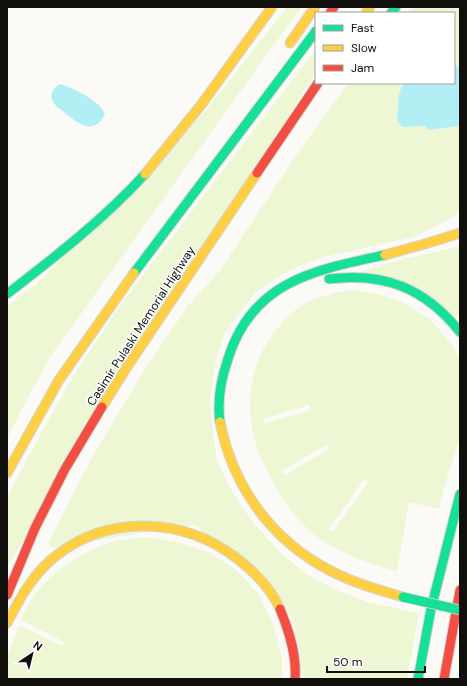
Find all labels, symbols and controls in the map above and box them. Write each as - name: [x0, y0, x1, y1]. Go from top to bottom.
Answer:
- legend: [315, 12, 455, 84]
- text: Fast: [351, 20, 374, 36]
- text: Slow: [351, 40, 377, 56]
- text: Jam: [351, 60, 374, 76]
- street label: Casimir Pulaski Memorial Highway: [83, 243, 199, 409]
- north arrow: [12, 634, 52, 674]
- text: N: [30, 638, 45, 654]
- scale bar: [327, 648, 425, 674]
- text: 50 m: [333, 654, 362, 670]

